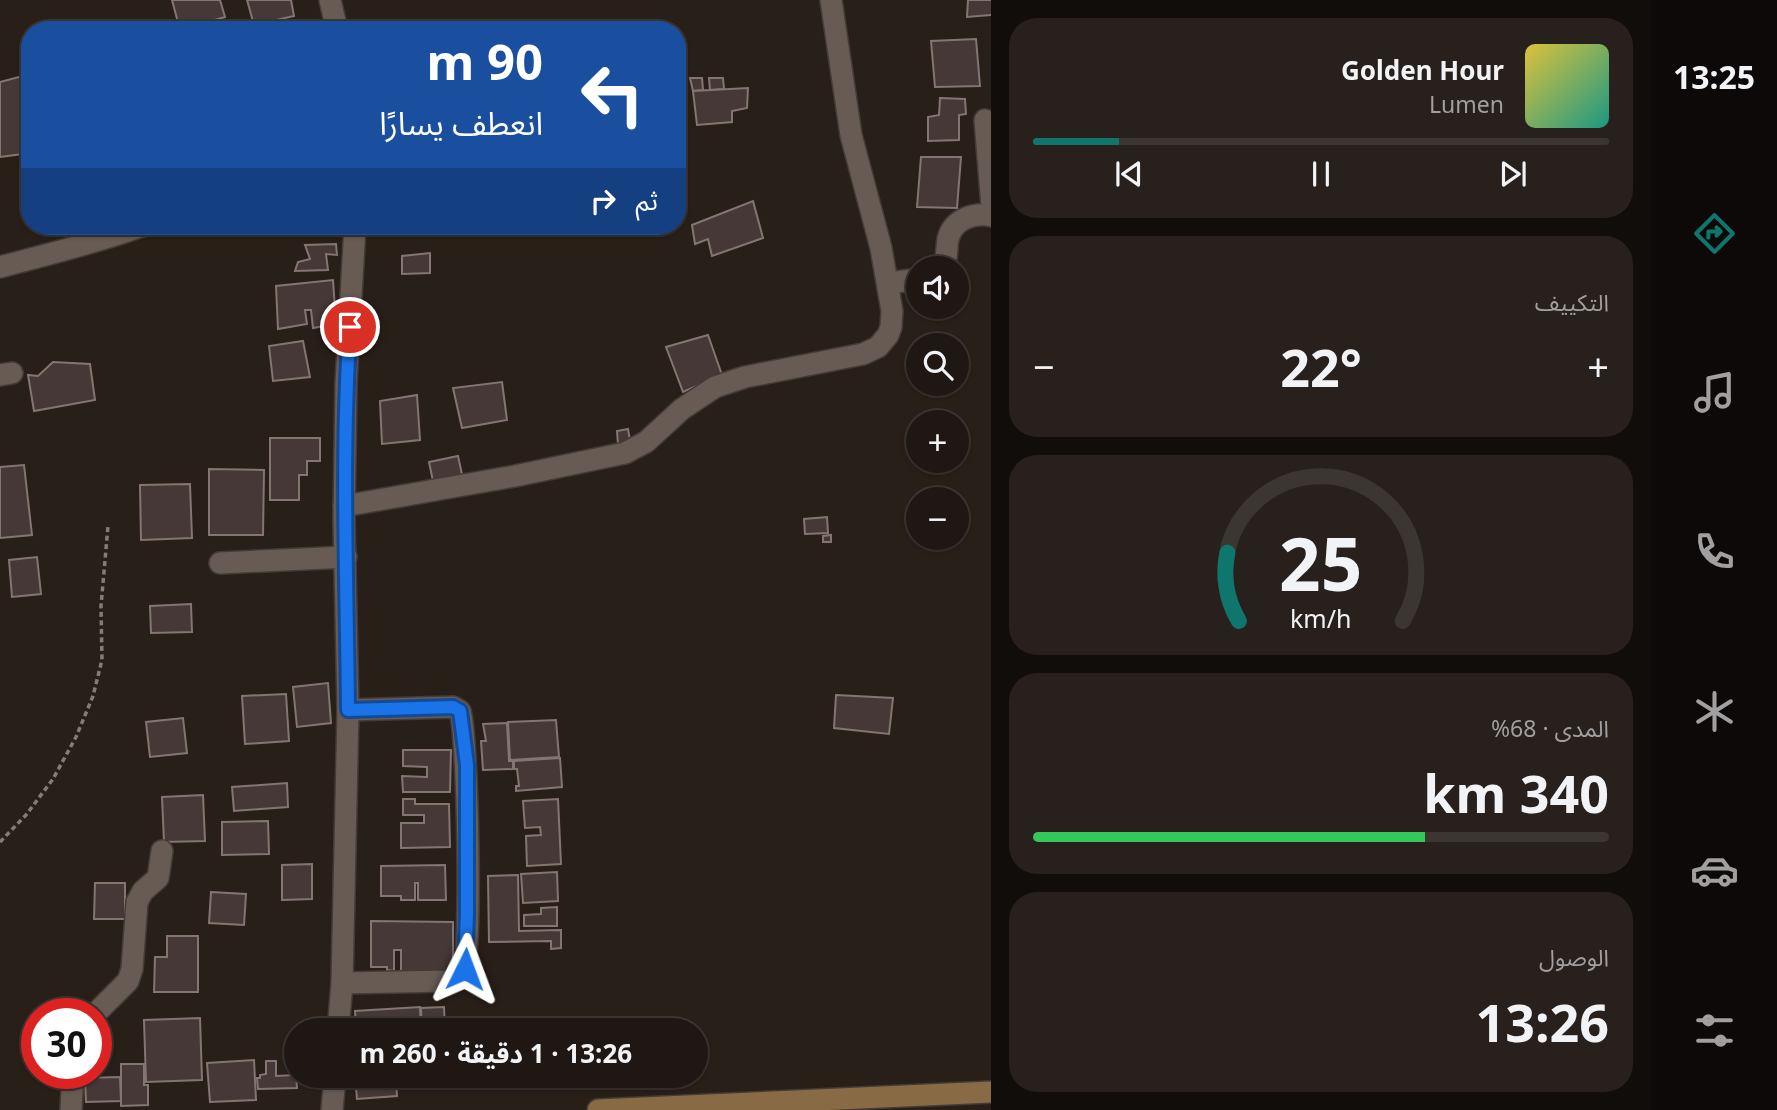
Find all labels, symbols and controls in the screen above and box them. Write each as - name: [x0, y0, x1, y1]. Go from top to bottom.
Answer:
- text: 90 m: [426, 28, 543, 94]
- icon: left: [567, 49, 658, 140]
- text: Golden Hour: [1341, 52, 1504, 88]
- text: 13:25: [1673, 55, 1755, 98]
- text: Lumen: [1429, 88, 1504, 120]
- text: انعطف يسارًا: [379, 101, 543, 144]
- icon: previous: [1110, 155, 1148, 193]
- icon: pause: [1302, 155, 1340, 193]
- icon: next: [1494, 155, 1532, 193]
- icon: right: [584, 182, 622, 220]
- text: ثم: [636, 182, 658, 218]
- icon: directions: [1690, 209, 1739, 258]
- map controls: [906, 256, 969, 550]
- button: sound: [906, 256, 969, 319]
- text: التكييف: [1535, 286, 1609, 318]
- pin: [320, 297, 380, 357]
- icon: arrive: [331, 308, 369, 346]
- text: 22°: [1280, 331, 1362, 402]
- button: search: [906, 333, 969, 396]
- text: −: [1033, 340, 1055, 392]
- text: +: [1587, 340, 1609, 392]
- icon: music: [1690, 368, 1739, 417]
- button: +: [906, 410, 969, 473]
- button: −: [906, 487, 969, 550]
- text: 25: [1279, 513, 1363, 612]
- icon: phone: [1690, 527, 1739, 576]
- text: km/h: [1290, 601, 1352, 635]
- icon: climate: [1690, 687, 1739, 736]
- text: المدى · 68%: [1491, 712, 1609, 744]
- text: 340 km: [1423, 757, 1609, 828]
- icon: car: [1690, 846, 1739, 895]
- position arrow: [428, 932, 502, 1006]
- text: الوصول: [1539, 941, 1609, 973]
- text: 13:26: [1475, 986, 1609, 1057]
- speed limit sign: 30: [21, 998, 112, 1089]
- icon: filters: [1690, 1006, 1739, 1055]
- text: 13:26 · 1 دقيقة · 260 m: [360, 1035, 632, 1071]

